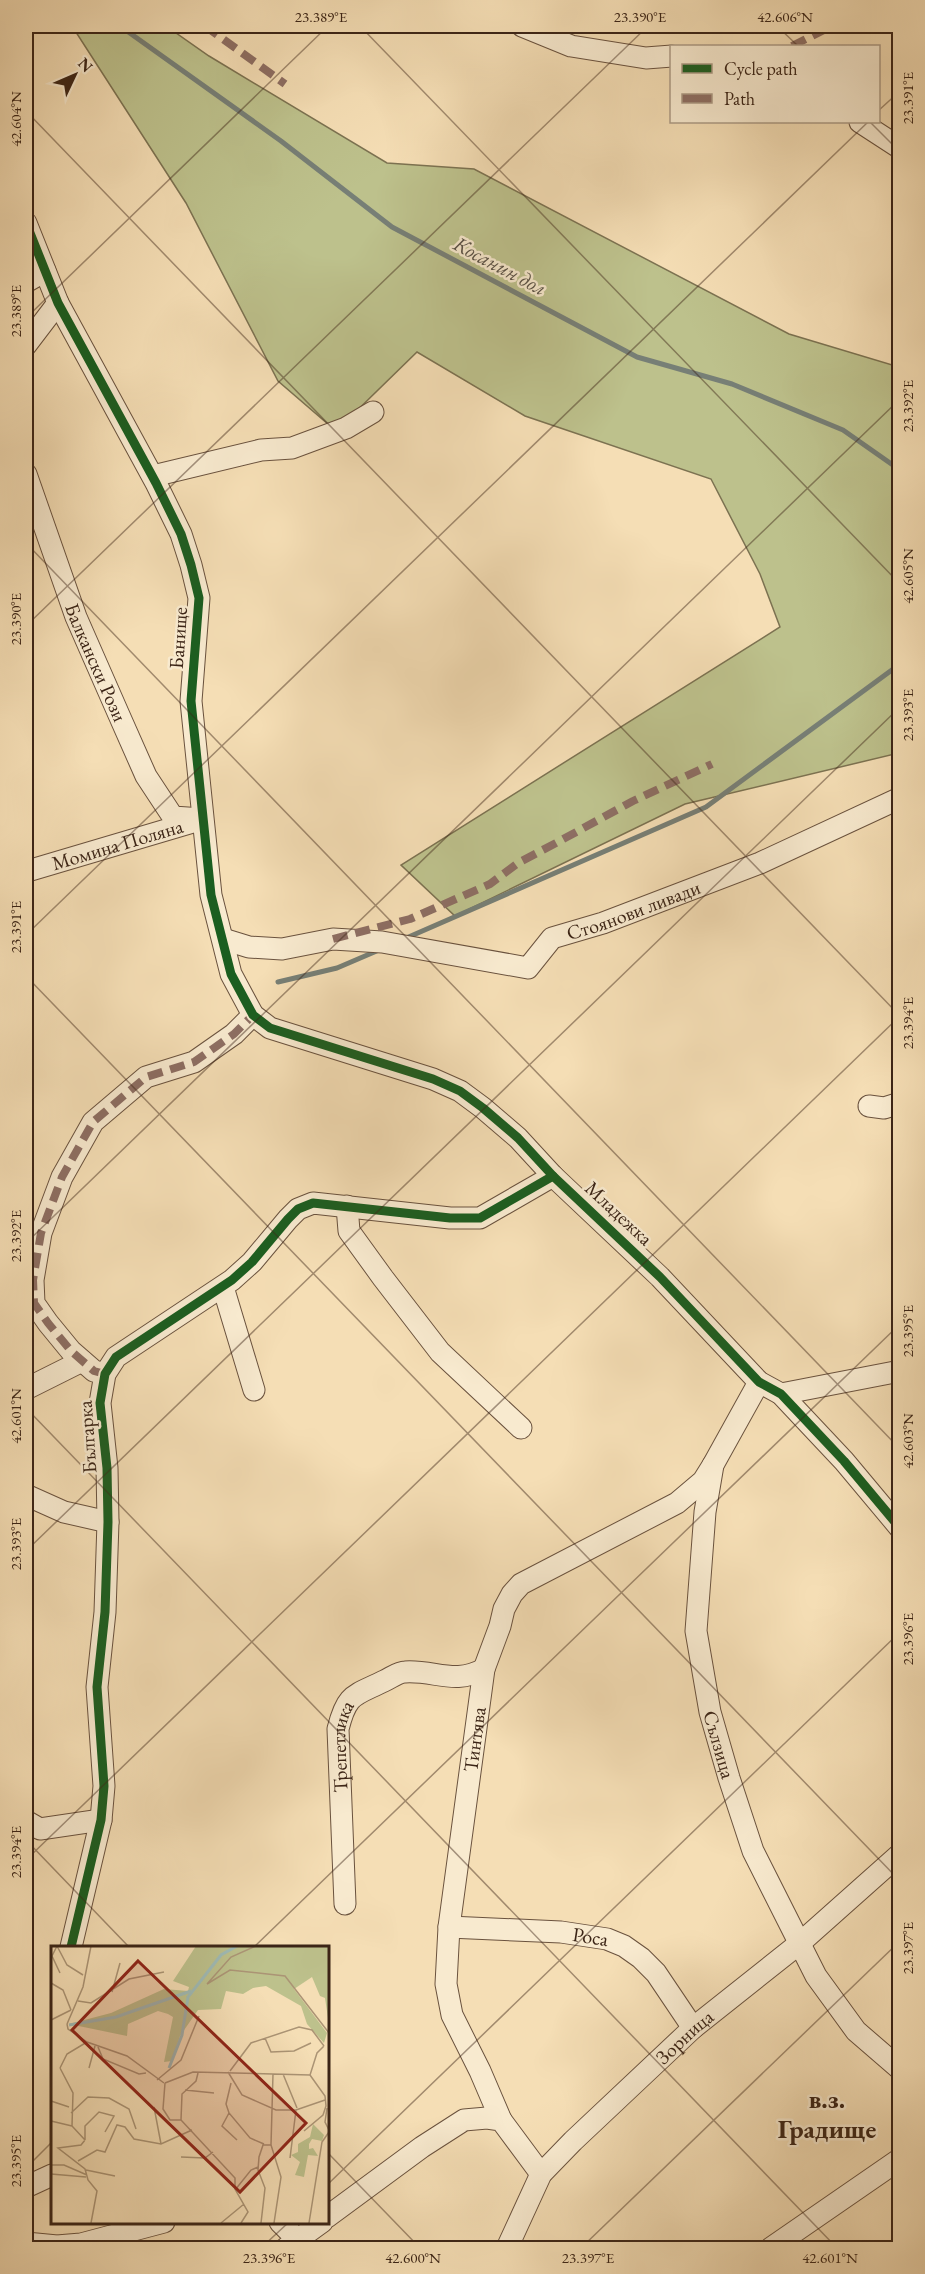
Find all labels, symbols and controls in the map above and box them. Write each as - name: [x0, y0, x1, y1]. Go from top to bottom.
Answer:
- text: 23.389°E: [295, 7, 348, 26]
- text: 23.390°E: [614, 7, 667, 26]
- text: 42.606°N: [757, 7, 813, 26]
- north arrow: [45, 45, 105, 105]
- legend: [670, 45, 880, 123]
- text: N: [73, 53, 98, 77]
- text: Cycle path: [724, 57, 798, 80]
- text: 23.391°E: [898, 71, 917, 124]
- text: Path: [724, 87, 755, 110]
- text: 42.604°N: [6, 91, 25, 147]
- water label: Косанин дол: [448, 229, 551, 301]
- text: 23.389°E: [6, 284, 25, 337]
- text: 23.392°E: [898, 379, 917, 432]
- text: 42.605°N: [898, 548, 917, 604]
- text: 23.390°E: [6, 592, 25, 645]
- street label: Балкански Рози: [59, 600, 133, 726]
- street label: Банище: [163, 606, 193, 670]
- text: 23.393°E: [898, 688, 917, 741]
- street label: Момина Поляна: [49, 813, 186, 876]
- street label: Стоянови ливади: [563, 874, 704, 946]
- text: 23.391°E: [6, 900, 25, 953]
- text: 23.394°E: [898, 996, 917, 1049]
- street label: Младежка: [580, 1175, 658, 1251]
- text: 23.392°E: [6, 1209, 25, 1262]
- text: 23.395°E: [898, 1304, 917, 1357]
- text: 42.601°N: [6, 1388, 25, 1444]
- street label: Българка: [71, 1400, 103, 1474]
- text: 42.603°N: [898, 1413, 917, 1469]
- text: 23.393°E: [6, 1517, 25, 1570]
- text: 23.396°E: [898, 1612, 917, 1665]
- street label: Трепетлика: [325, 1695, 360, 1793]
- street label: Тинтява: [457, 1705, 492, 1774]
- street label: Сълзица: [697, 1708, 741, 1782]
- text: 23.394°E: [6, 1825, 25, 1878]
- street label: Роса: [571, 1921, 610, 1952]
- text: 23.397°E: [898, 1921, 917, 1974]
- inset map: [51, 1946, 328, 2223]
- street label: Зорница: [650, 2004, 719, 2070]
- district label: в.з. Градище: [778, 2082, 876, 2146]
- text: 23.395°E: [6, 2134, 25, 2187]
- text: 23.396°E: [243, 2248, 296, 2267]
- text: 42.600°N: [385, 2248, 441, 2267]
- text: 23.397°E: [562, 2248, 615, 2267]
- text: 42.601°N: [802, 2248, 858, 2267]

